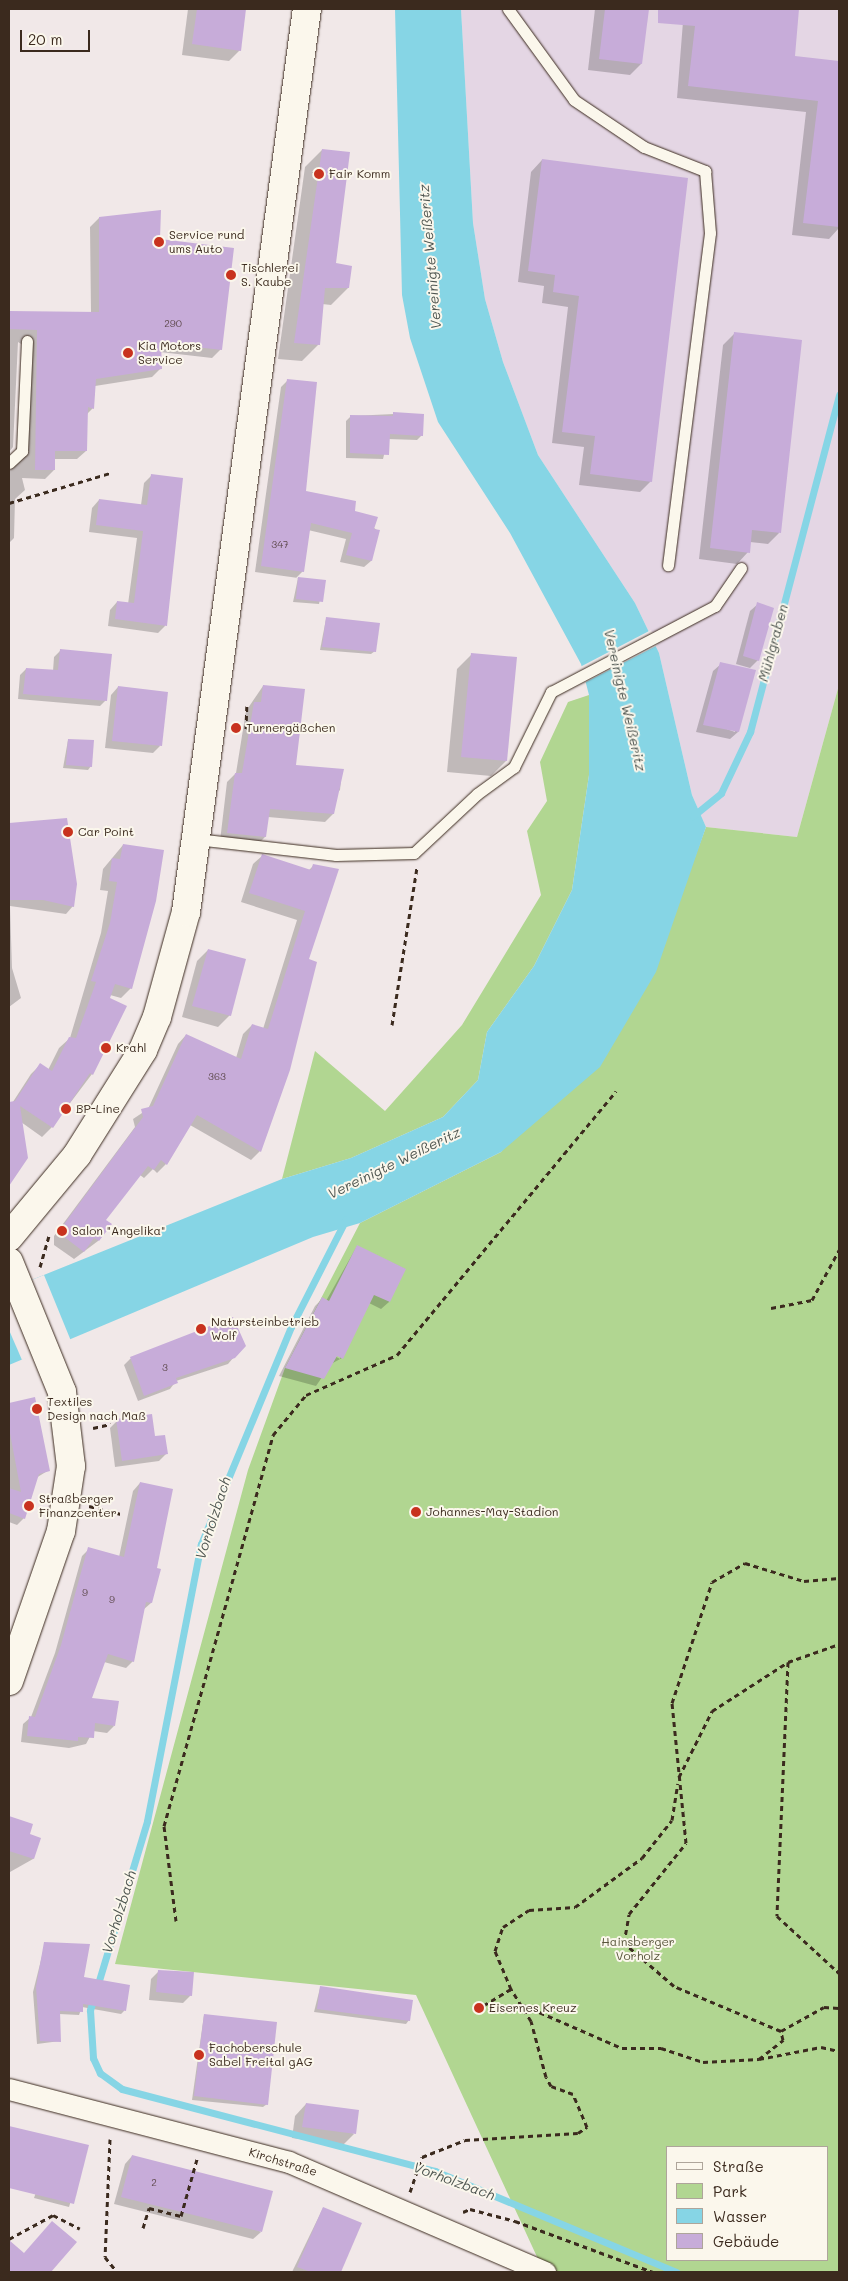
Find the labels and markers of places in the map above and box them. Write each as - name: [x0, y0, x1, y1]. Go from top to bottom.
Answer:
- place label: Fair Komm: [329, 167, 390, 181]
- marker: Fair Komm: [313, 168, 325, 180]
- place label: Service rund ums Auto: [169, 228, 244, 256]
- marker: Service rund ums Auto: [153, 236, 165, 248]
- place label: Tischlerei S. Kaube: [241, 261, 299, 289]
- marker: Tischlerei S. Kaube: [225, 269, 237, 281]
- place label: Kia Motors Service: [138, 339, 201, 367]
- marker: Kia Motors Service: [122, 347, 134, 359]
- place label: Turnergäßchen: [246, 721, 335, 735]
- marker: Turnergäßchen: [230, 722, 242, 734]
- place label: Car Point: [78, 825, 134, 839]
- marker: Car Point: [62, 826, 74, 838]
- place label: Krahl: [116, 1041, 147, 1055]
- marker: Krahl: [100, 1042, 112, 1054]
- place label: BP-Line: [76, 1102, 120, 1116]
- marker: BP-Line: [60, 1103, 72, 1115]
- place label: Salon "Angelika": [72, 1224, 165, 1238]
- marker: Salon "Angelika": [56, 1225, 68, 1237]
- place label: Natursteinbetrieb Wolf: [211, 1315, 319, 1343]
- marker: Natursteinbetrieb Wolf: [195, 1323, 207, 1335]
- place label: Textiles Design nach Maß: [47, 1395, 146, 1423]
- marker: Textiles Design nach Maß: [31, 1403, 43, 1415]
- place label: Straßberger Finanzcenter: [39, 1492, 117, 1520]
- marker: Straßberger Finanzcenter: [23, 1500, 35, 1512]
- place label: Johannes-May-Stadion: [426, 1505, 558, 1519]
- marker: Johannes-May-Stadion: [410, 1506, 422, 1518]
- place label: Eisernes Kreuz: [489, 2001, 577, 2015]
- marker: Eisernes Kreuz: [473, 2002, 485, 2014]
- place label: Fachoberschule Sabel Freital gAG: [209, 2041, 313, 2069]
- marker: Fachoberschule Sabel Freital gAG: [193, 2049, 205, 2061]

